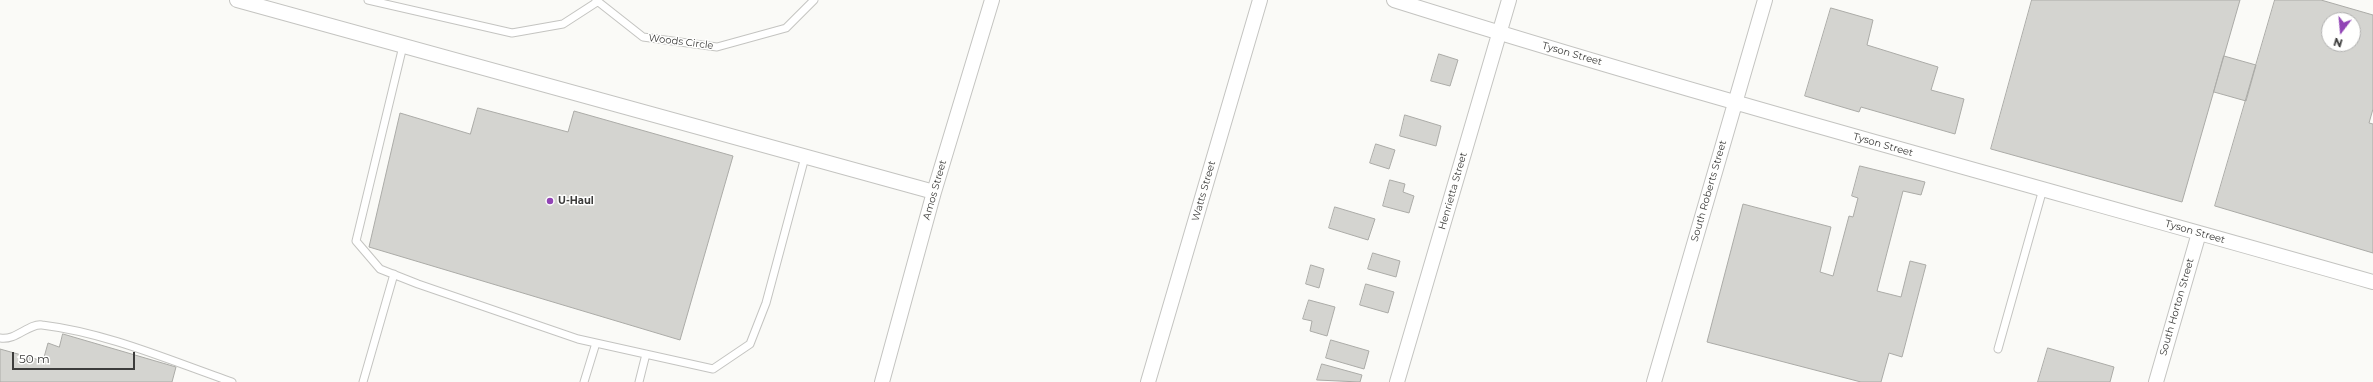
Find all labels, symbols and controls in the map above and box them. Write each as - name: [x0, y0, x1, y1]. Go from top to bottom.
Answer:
- north arrow: [2321, 12, 2361, 52]
- street label: Woods Circle: [648, 32, 714, 52]
- text: N: [2332, 35, 2344, 51]
- street label: Tyson Street: [1541, 40, 1603, 68]
- street label: Tyson Street: [1852, 131, 1914, 159]
- street label: South Roberts Street: [1689, 139, 1729, 243]
- street label: Henrietta Street: [1436, 151, 1470, 231]
- street label: Amos Street: [921, 159, 949, 221]
- street label: Watts Street: [1190, 159, 1218, 223]
- place label: U-Haul: [558, 195, 594, 207]
- marker: U-Haul: [545, 196, 555, 206]
- street label: Tyson Street: [2164, 218, 2226, 246]
- street label: South Horton Street: [2157, 257, 2197, 357]
- scale bar: [14, 344, 137, 370]
- text: 50 m: [19, 351, 50, 366]

